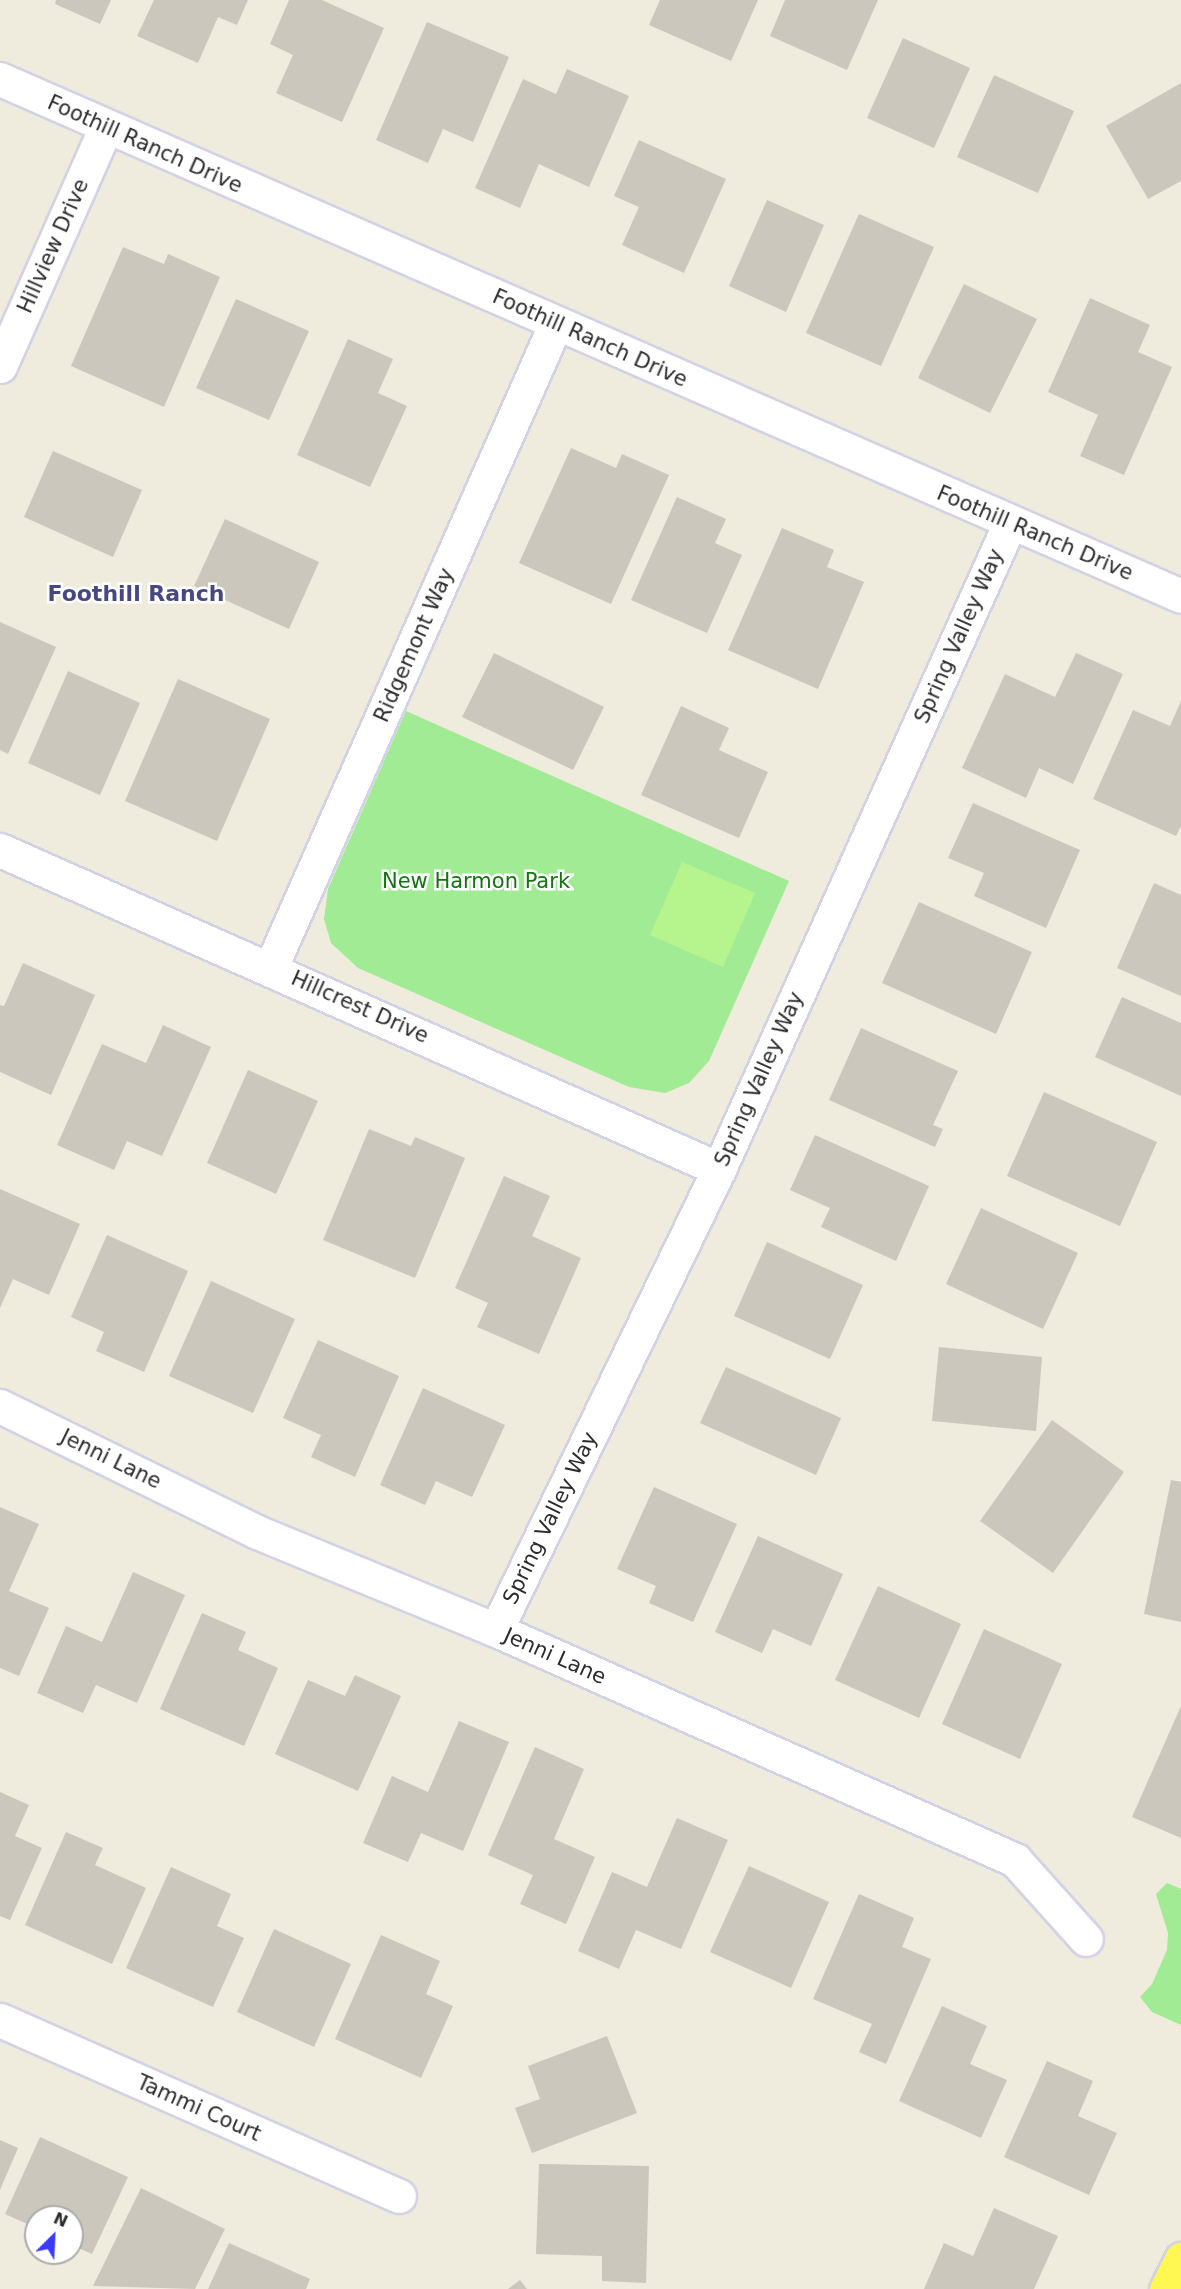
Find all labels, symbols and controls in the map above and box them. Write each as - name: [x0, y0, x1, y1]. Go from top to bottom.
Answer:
- street label: Foothill Ranch Drive: [44, 90, 246, 198]
- street label: Hillview Drive: [12, 175, 94, 317]
- street label: Foothill Ranch Drive: [489, 284, 691, 392]
- street label: Foothill Ranch Drive: [933, 480, 1137, 586]
- street label: Spring Valley Way: [909, 545, 1009, 727]
- street label: Ridgemont Way: [369, 564, 459, 726]
- district label: Foothill Ranch: [48, 581, 224, 607]
- park label: New Harmon Park: [382, 868, 570, 894]
- street label: Hillcrest Drive: [287, 965, 433, 1049]
- street label: Spring Valley Way: [709, 988, 809, 1170]
- street label: Jenni Lane: [56, 1424, 166, 1494]
- street label: Spring Valley Way: [497, 1428, 603, 1608]
- street label: Jenni Lane: [500, 1622, 610, 1690]
- street label: Tammi Court: [133, 2069, 265, 2147]
- north arrow: [24, 2205, 84, 2265]
- text: N: [51, 2209, 71, 2231]

